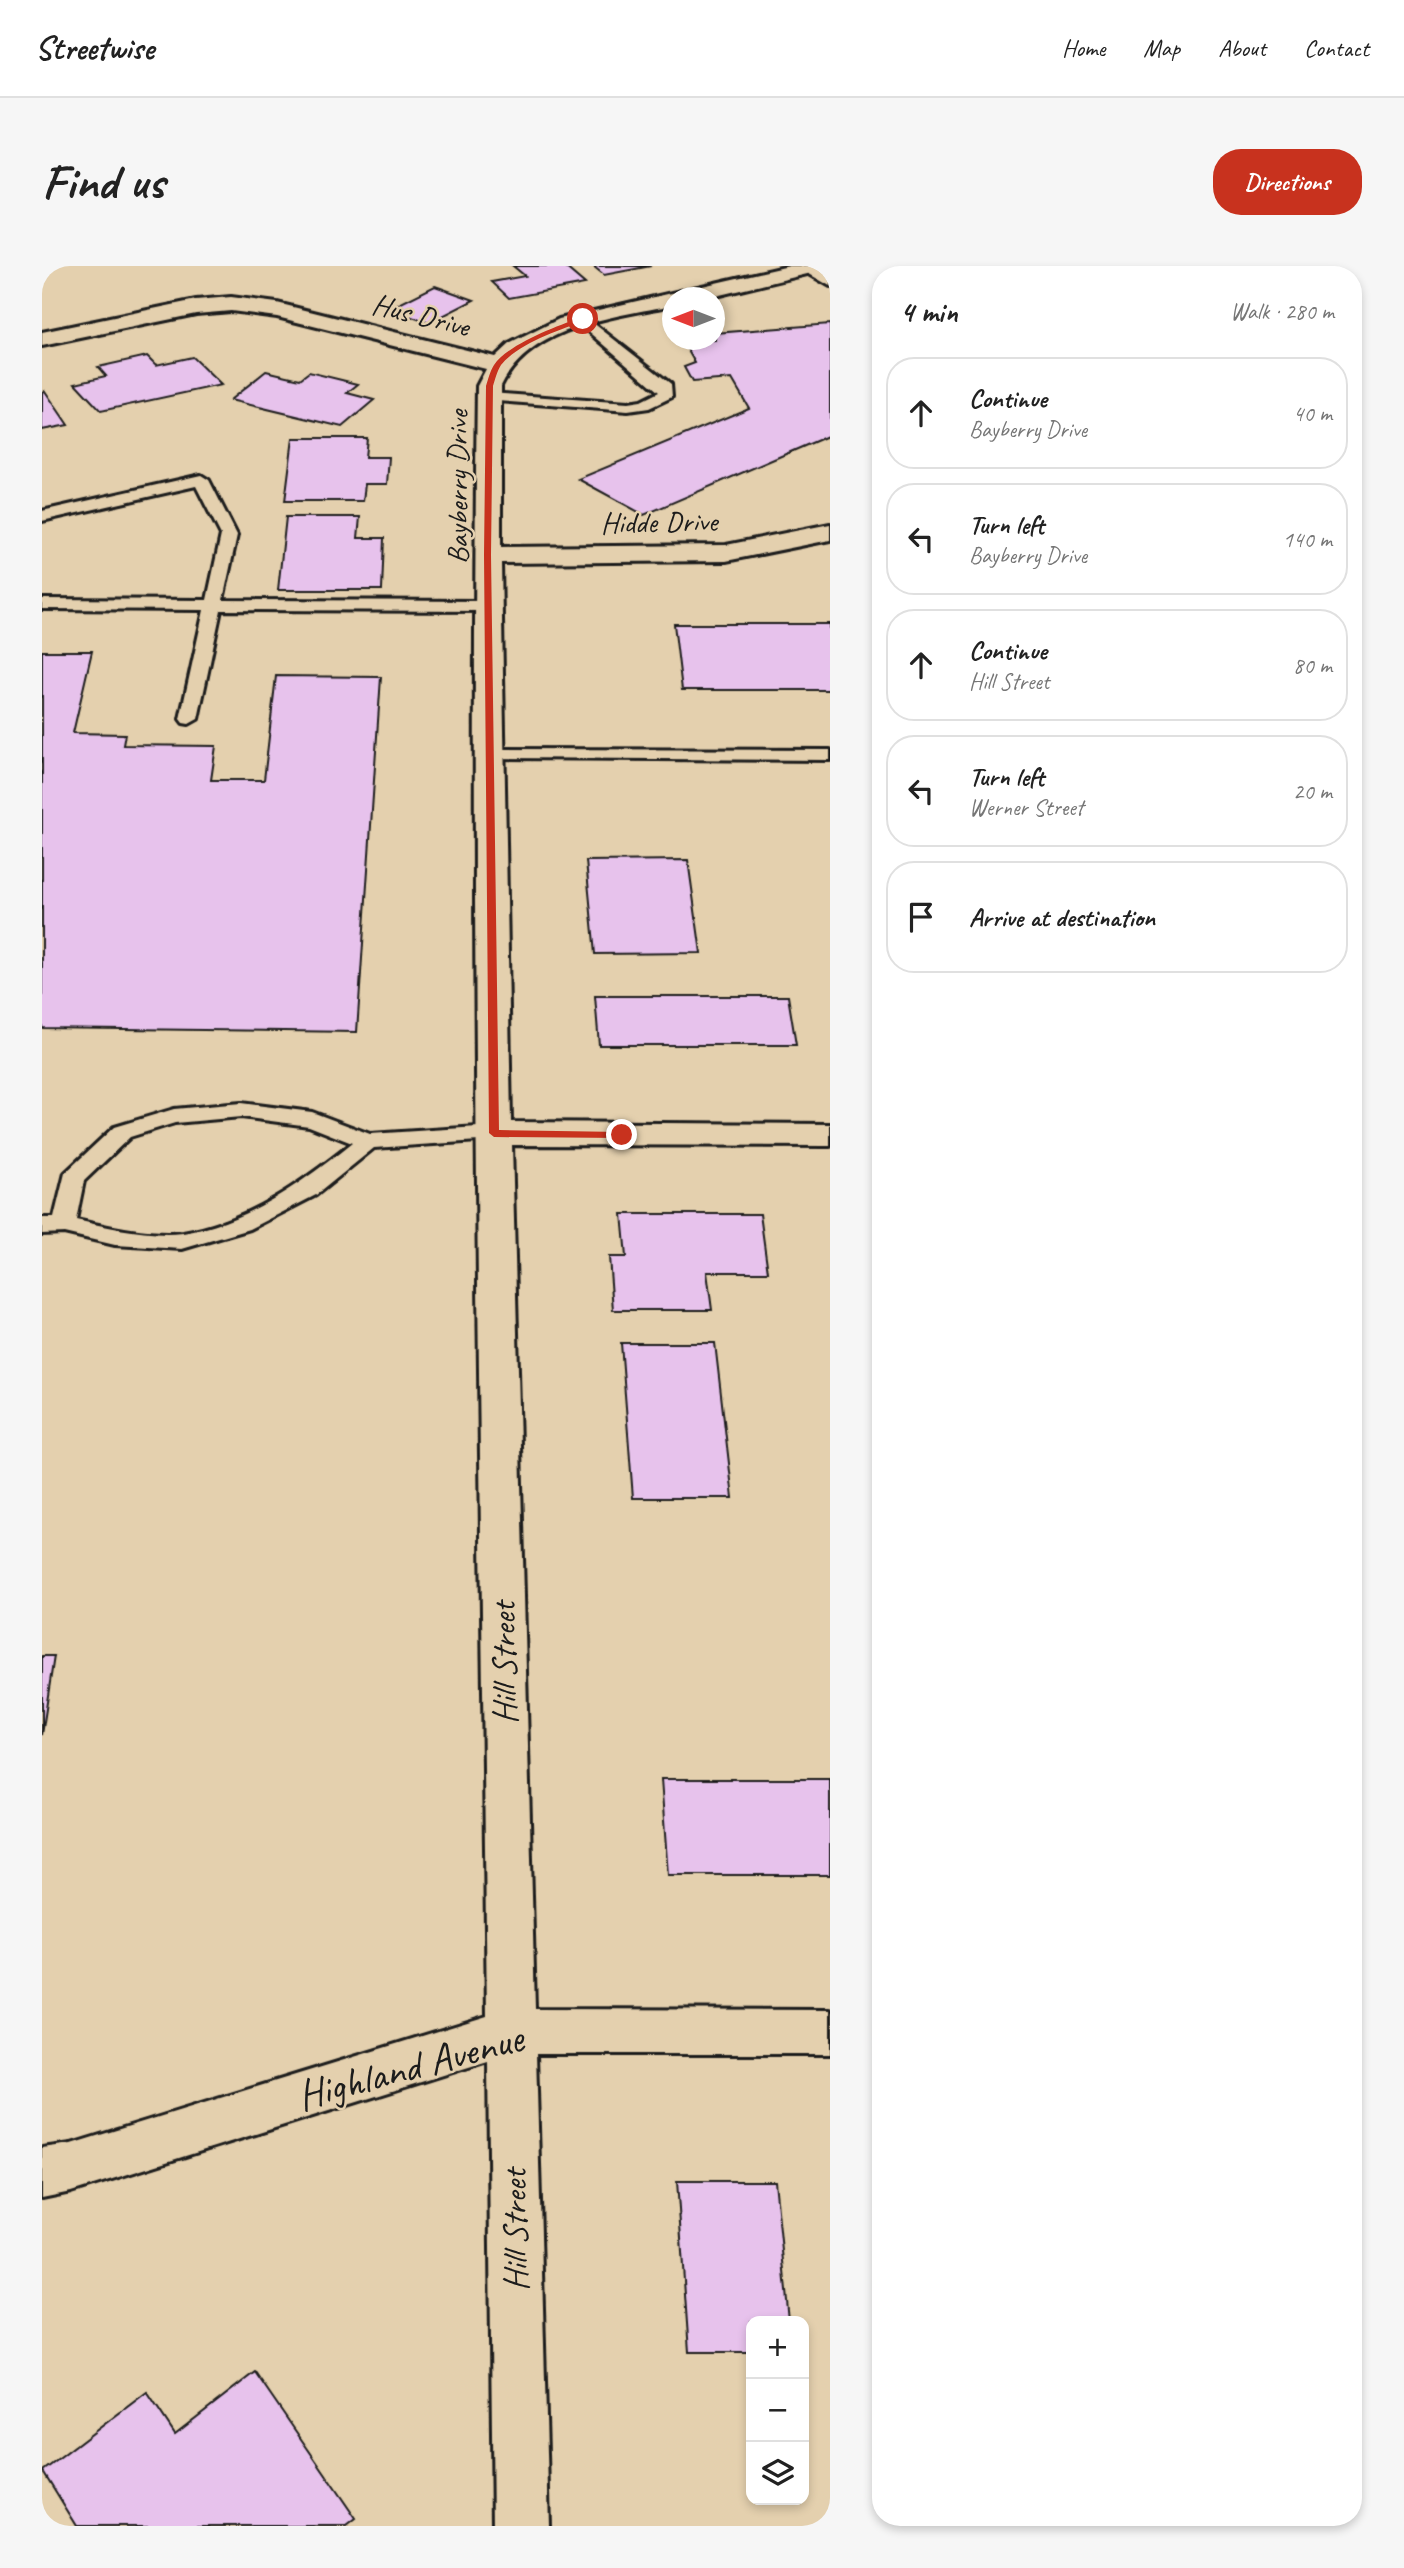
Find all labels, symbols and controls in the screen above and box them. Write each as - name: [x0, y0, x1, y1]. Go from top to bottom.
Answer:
- text: Streetwise: [35, 27, 154, 69]
- text: Home: [1062, 33, 1105, 63]
- text: Map: [1143, 33, 1180, 63]
- text: About: [1218, 33, 1266, 63]
- text: Contact: [1304, 33, 1369, 63]
- button: Directions: [1213, 149, 1362, 215]
- text: Find us: [42, 151, 164, 213]
- street label: Hus Drive: [368, 285, 476, 346]
- north arrow: [662, 287, 725, 350]
- text: 4 min: [900, 293, 957, 331]
- text: Walk · 280 m: [1230, 297, 1334, 326]
- route start: [567, 303, 598, 334]
- text: Continue: [969, 382, 1047, 415]
- icon: ahead: [902, 394, 940, 432]
- text: 40 m: [1293, 399, 1332, 428]
- street label: Bayberry Drive: [438, 408, 476, 564]
- text: Bayberry Drive: [969, 415, 1087, 444]
- street label: Hidde Drive: [600, 502, 720, 542]
- text: Turn left: [969, 508, 1044, 541]
- icon: left: [902, 520, 940, 558]
- text: 140 m: [1283, 525, 1332, 554]
- text: Bayberry Drive: [969, 541, 1087, 570]
- text: Continue: [969, 634, 1047, 667]
- icon: ahead: [902, 646, 940, 684]
- text: 80 m: [1293, 651, 1332, 680]
- text: Hill Street: [969, 667, 1049, 696]
- text: Turn left: [969, 760, 1044, 793]
- icon: left: [902, 772, 940, 810]
- text: 20 m: [1293, 777, 1332, 806]
- text: Werner Street: [969, 793, 1083, 822]
- icon: arrive: [902, 898, 940, 936]
- text: Arrive at destination: [969, 901, 1155, 934]
- route end: [606, 1119, 637, 1150]
- street label: Hill Street: [480, 1598, 528, 1725]
- street label: Highland Avenue: [291, 2011, 531, 2123]
- street label: Hill Street: [491, 2165, 539, 2292]
- map controls: [746, 2316, 809, 2505]
- button: +: [746, 2316, 809, 2379]
- button: −: [746, 2379, 809, 2442]
- button: layers: [746, 2442, 809, 2505]

